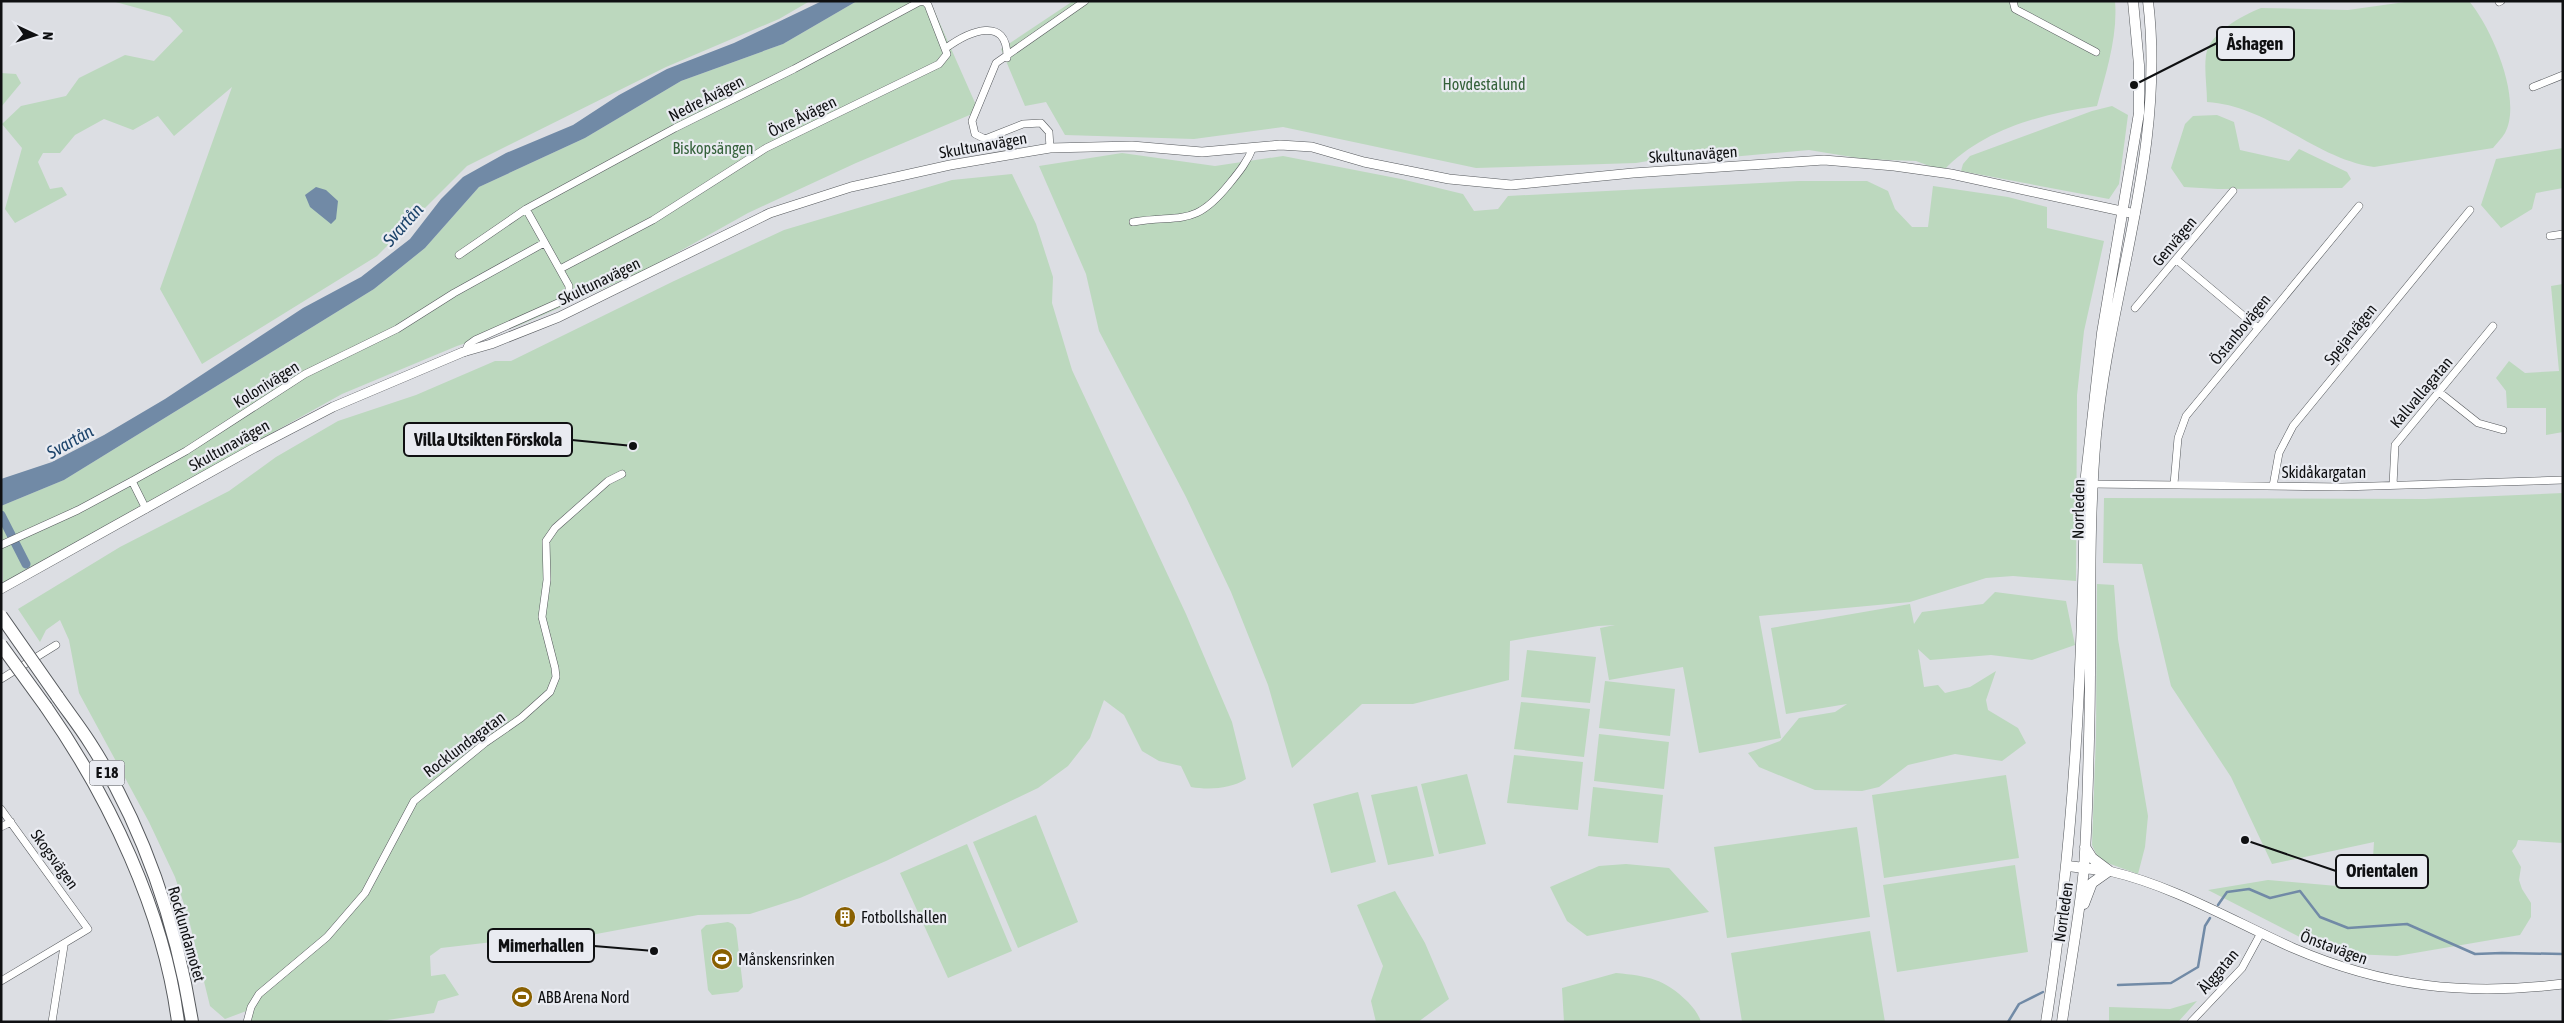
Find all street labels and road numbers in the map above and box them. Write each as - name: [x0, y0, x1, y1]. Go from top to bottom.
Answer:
- street label: Nedre Åvägen: [665, 71, 747, 125]
- street label: Övre Åvägen: [765, 91, 839, 141]
- street label: Skultunavägen: [938, 128, 1028, 163]
- street label: Skultunavägen: [1648, 142, 1738, 167]
- street label: Genvägen: [2148, 213, 2201, 270]
- street label: Skultunavägen: [555, 253, 643, 309]
- street label: Östanbovägen: [2206, 290, 2275, 368]
- street label: Spejarvägen: [2320, 300, 2381, 369]
- street label: Kallvallagatan: [2386, 353, 2457, 432]
- street label: Kolonivägen: [230, 357, 302, 412]
- street label: Skultunavägen: [186, 416, 273, 475]
- street label: Skidåkargatan: [2282, 463, 2366, 482]
- street label: Norrleden: [2068, 479, 2088, 539]
- street label: Rocklundagatan: [420, 708, 509, 781]
- road number: E 18: [90, 760, 124, 786]
- street label: Skogsvägen: [27, 826, 83, 893]
- street label: Norrleden: [2050, 881, 2076, 943]
- street label: Rocklundamotet: [165, 884, 209, 984]
- street label: Önstavägen: [2298, 927, 2370, 968]
- street label: Älggatan: [2194, 945, 2242, 997]

